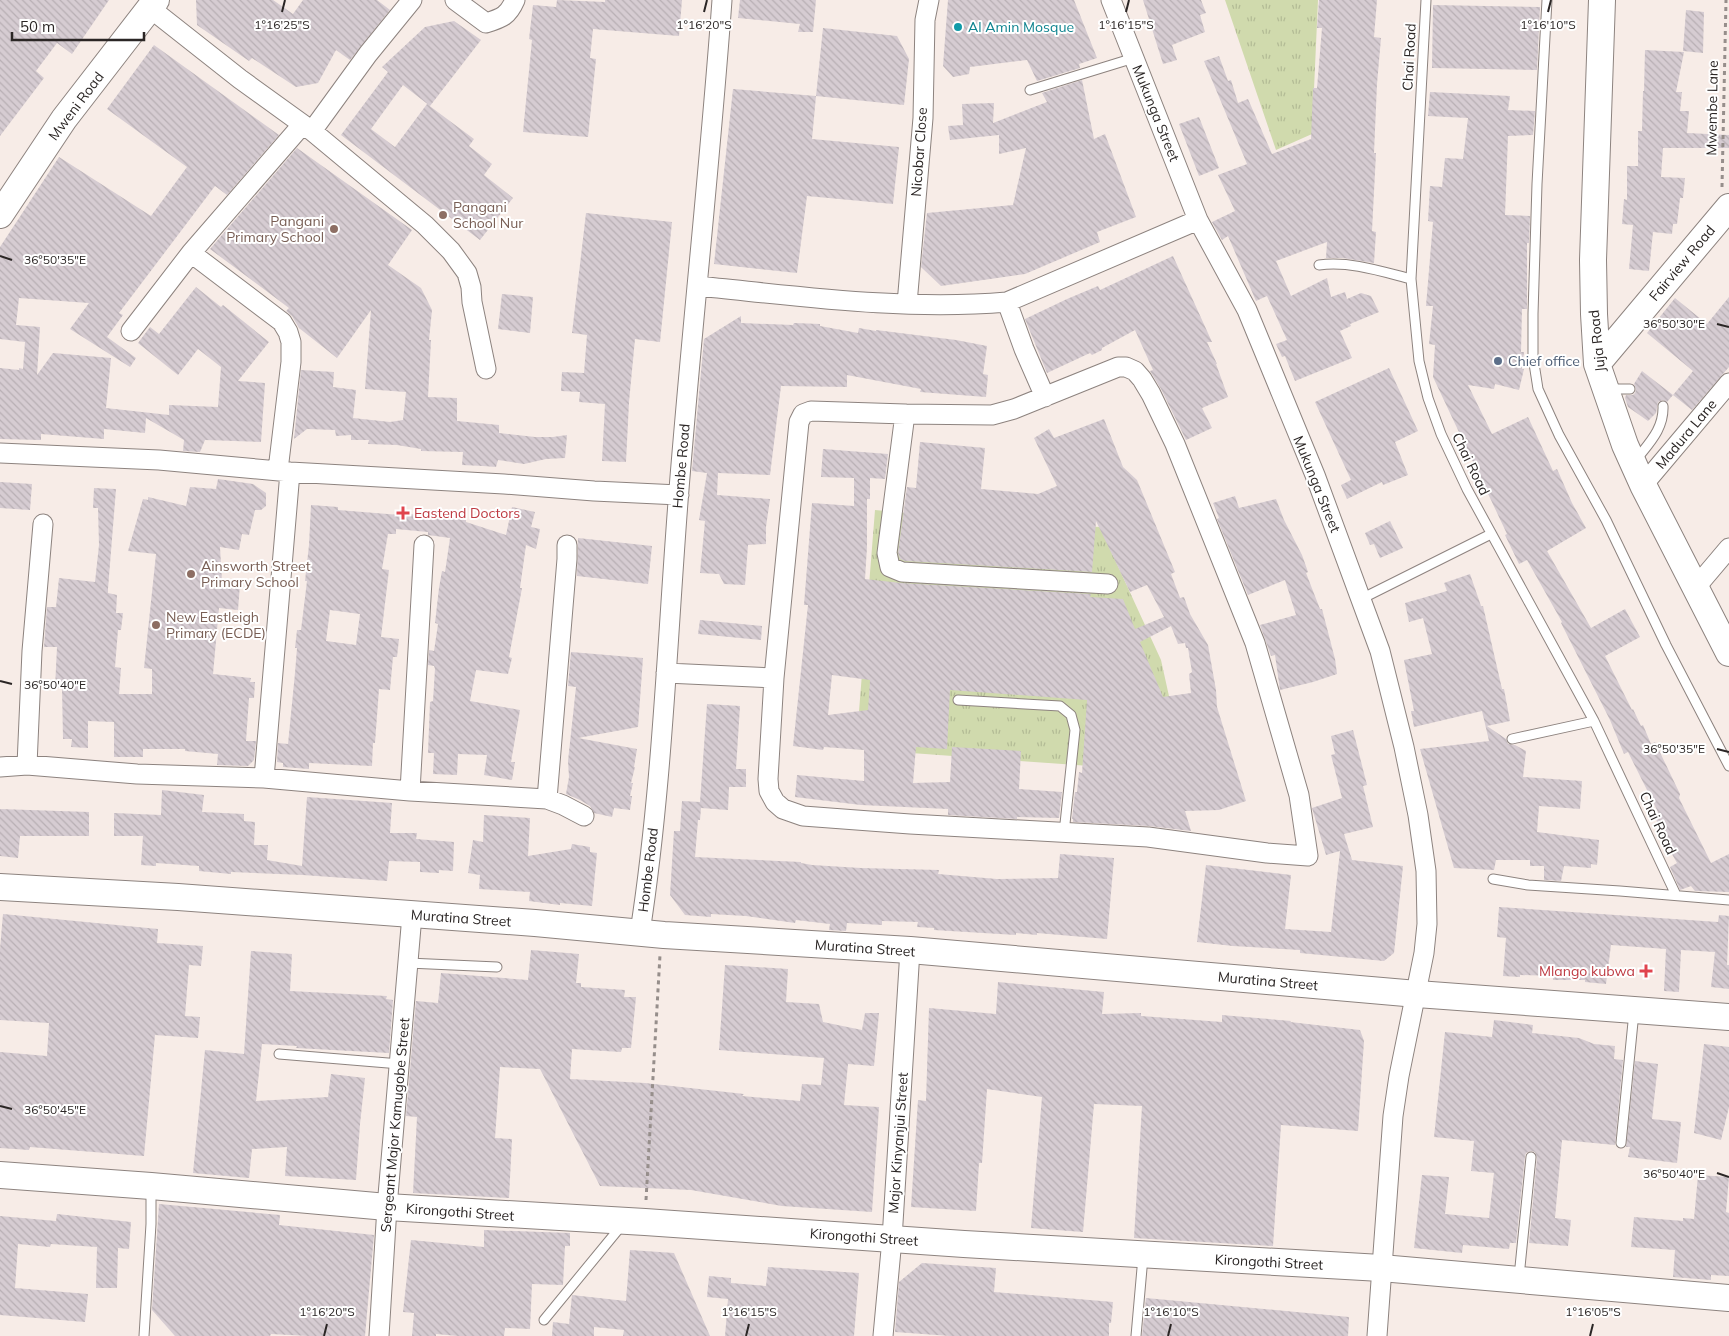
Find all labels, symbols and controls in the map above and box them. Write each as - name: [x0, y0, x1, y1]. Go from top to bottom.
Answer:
- scale bar: [12, 10, 145, 42]
- text: 50 m: [20, 17, 55, 36]
- text: 1°16'25"S: [254, 17, 310, 32]
- text: 1°16'20"S: [676, 17, 732, 32]
- text: 1°16'15"S: [1098, 17, 1154, 32]
- text: 1°16'10"S: [1520, 17, 1576, 32]
- place label: Al Amin Mosque: [968, 18, 1074, 36]
- marker: Al Amin Mosque: [952, 21, 964, 33]
- street label: Chai Road: [1398, 23, 1420, 91]
- street label: Mwembe Lane: [1702, 60, 1722, 156]
- street label: Mukunga Street: [1128, 62, 1184, 164]
- street label: Mweni Road: [44, 68, 108, 144]
- street label: Nicobar Close: [907, 107, 931, 197]
- place label: Pangani School Nur: [453, 198, 524, 232]
- marker: Pangani School Nur: [437, 209, 449, 221]
- place label: Pangani Primary School: [226, 212, 324, 246]
- street label: Fairview Road: [1645, 221, 1719, 305]
- marker: Pangani Primary School: [328, 223, 340, 235]
- text: 36°50'35"E: [24, 252, 86, 267]
- street label: Juja Road: [1585, 309, 1609, 373]
- text: 36°50'30"E: [1643, 316, 1705, 331]
- place label: Chief office: [1508, 352, 1580, 370]
- marker: Chief office: [1492, 355, 1504, 367]
- street label: Madura Lane: [1652, 395, 1720, 473]
- street label: Hombe Road: [668, 423, 694, 509]
- street label: Chai Road: [1448, 430, 1494, 498]
- street label: Mukunga Street: [1289, 433, 1345, 535]
- place label: Eastend Doctors: [414, 504, 520, 522]
- marker: Eastend Doctors: [396, 506, 410, 520]
- place label: Ainsworth Street Primary School: [201, 557, 311, 591]
- marker: Ainsworth Street Primary School: [185, 568, 197, 580]
- place label: New Eastleigh Primary (ECDE): [166, 608, 266, 642]
- marker: New Eastleigh Primary (ECDE): [150, 619, 162, 631]
- text: 36°50'40"E: [24, 677, 86, 692]
- text: 36°50'35"E: [1643, 741, 1705, 756]
- street label: Chai Road: [1636, 789, 1680, 857]
- street label: Hombe Road: [634, 827, 662, 913]
- street label: Muratina Street: [410, 906, 512, 930]
- street label: Muratina Street: [814, 936, 916, 960]
- place label: Mlango kubwa: [1539, 962, 1635, 980]
- marker: Mlango kubwa: [1639, 964, 1653, 978]
- street label: Muratina Street: [1217, 968, 1319, 994]
- street label: Sergeant Major Kamugobe Street: [377, 1017, 413, 1233]
- street label: Major Kinyanjui Street: [884, 1072, 912, 1214]
- text: 36°50'45"E: [24, 1102, 86, 1117]
- text: 36°50'40"E: [1643, 1166, 1705, 1181]
- street label: Kirongothi Street: [405, 1199, 515, 1225]
- street label: Kirongothi Street: [809, 1224, 919, 1250]
- street label: Kirongothi Street: [1214, 1250, 1324, 1274]
- text: 1°16'20"S: [299, 1304, 355, 1319]
- text: 1°16'15"S: [721, 1304, 777, 1319]
- text: 1°16'10"S: [1143, 1304, 1199, 1319]
- text: 1°16'05"S: [1565, 1304, 1621, 1319]

